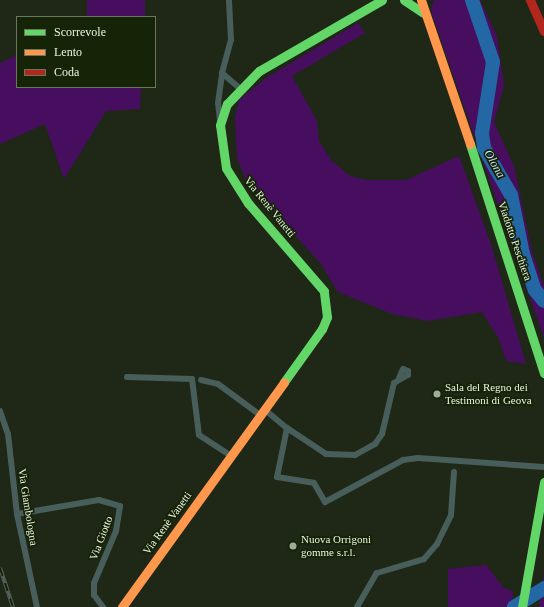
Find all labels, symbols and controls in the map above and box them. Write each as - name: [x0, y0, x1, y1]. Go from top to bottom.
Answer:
- legend: [16, 16, 156, 88]
- text: Scorrevole: [54, 25, 106, 39]
- text: Lento: [54, 45, 82, 59]
- text: Coda: [54, 65, 79, 79]
- water label: Olona: [480, 147, 508, 181]
- street label: Via Renè Vanetti: [241, 174, 299, 240]
- street label: Viadotto Peschiera: [495, 200, 535, 282]
- place label: Sala del Regno dei Testimoni di Geova: [445, 381, 532, 407]
- marker: Sala del Regno dei Testimoni di Geova: [432, 389, 442, 399]
- street label: Via Giambologna: [15, 468, 41, 546]
- street label: Via Renè Vanetti: [140, 489, 194, 557]
- street label: Via Giotto: [87, 514, 115, 562]
- place label: Nuova Orrigoni gomme s.r.l.: [301, 533, 371, 559]
- marker: Nuova Orrigoni gomme s.r.l.: [288, 541, 298, 551]

